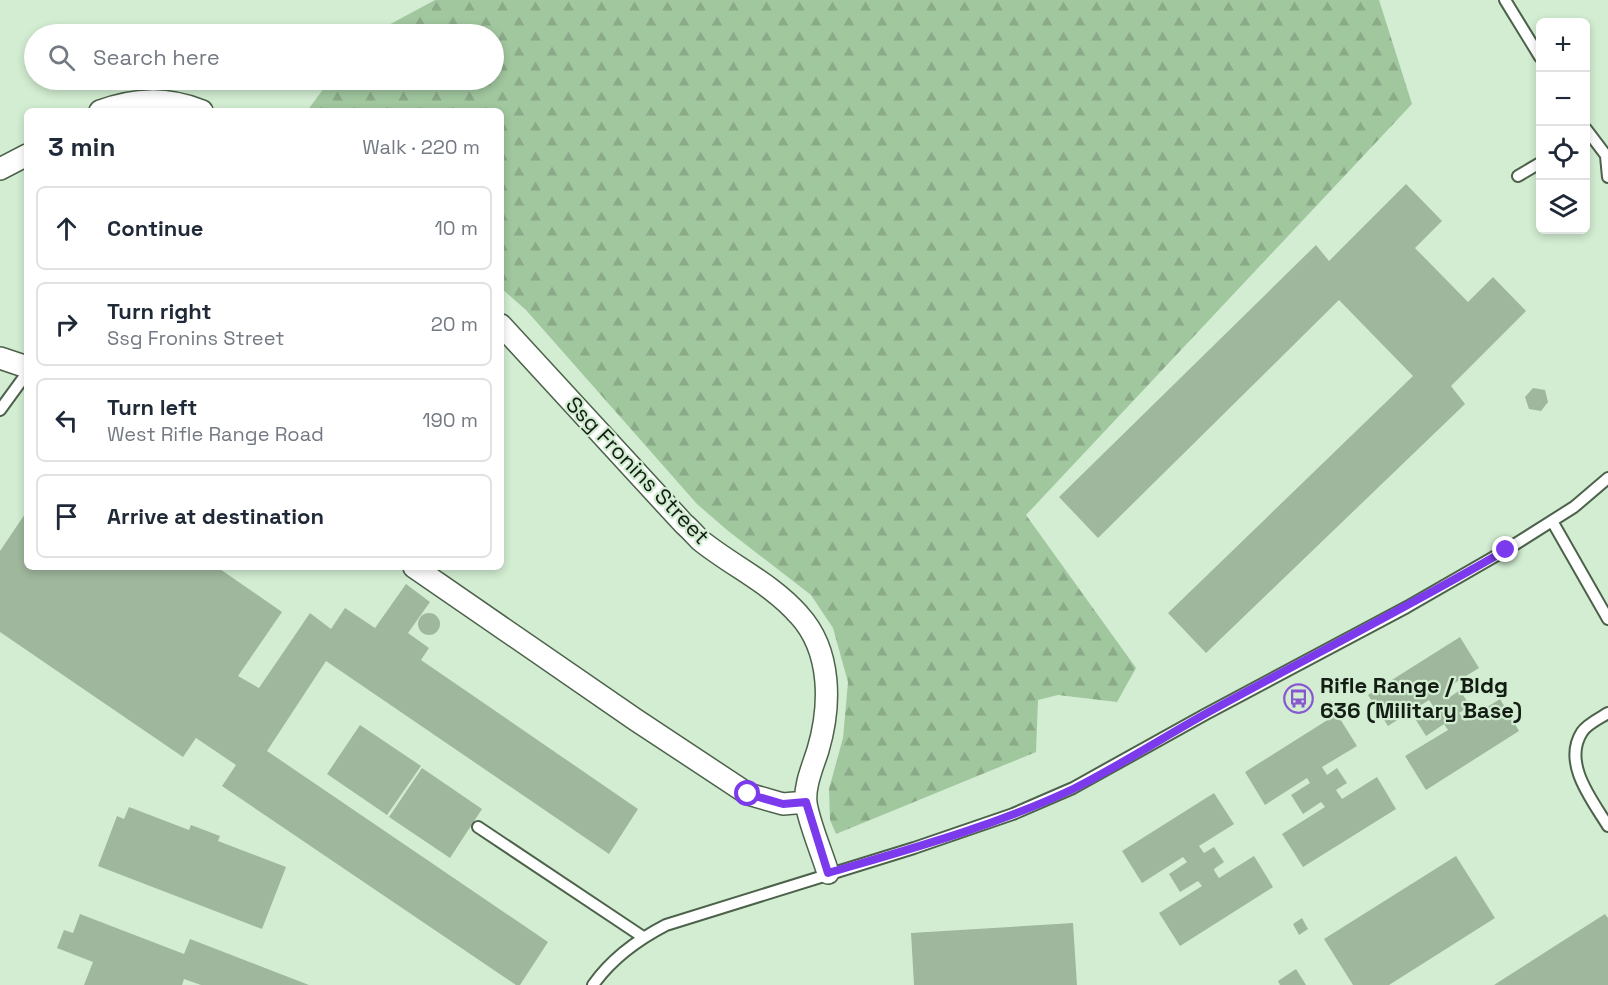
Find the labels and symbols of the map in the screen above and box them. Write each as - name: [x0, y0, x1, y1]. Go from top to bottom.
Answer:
- street label: Ssg Fronins Street: [560, 390, 716, 550]
- route end: [1492, 536, 1518, 562]
- place label: Rifle Range / Bldg 636 (Military Base): [1320, 671, 1522, 724]
- bus stop icon: Rifle Range / Bldg 636 (Military Base): [1283, 682, 1315, 714]
- route start: [734, 780, 760, 806]

